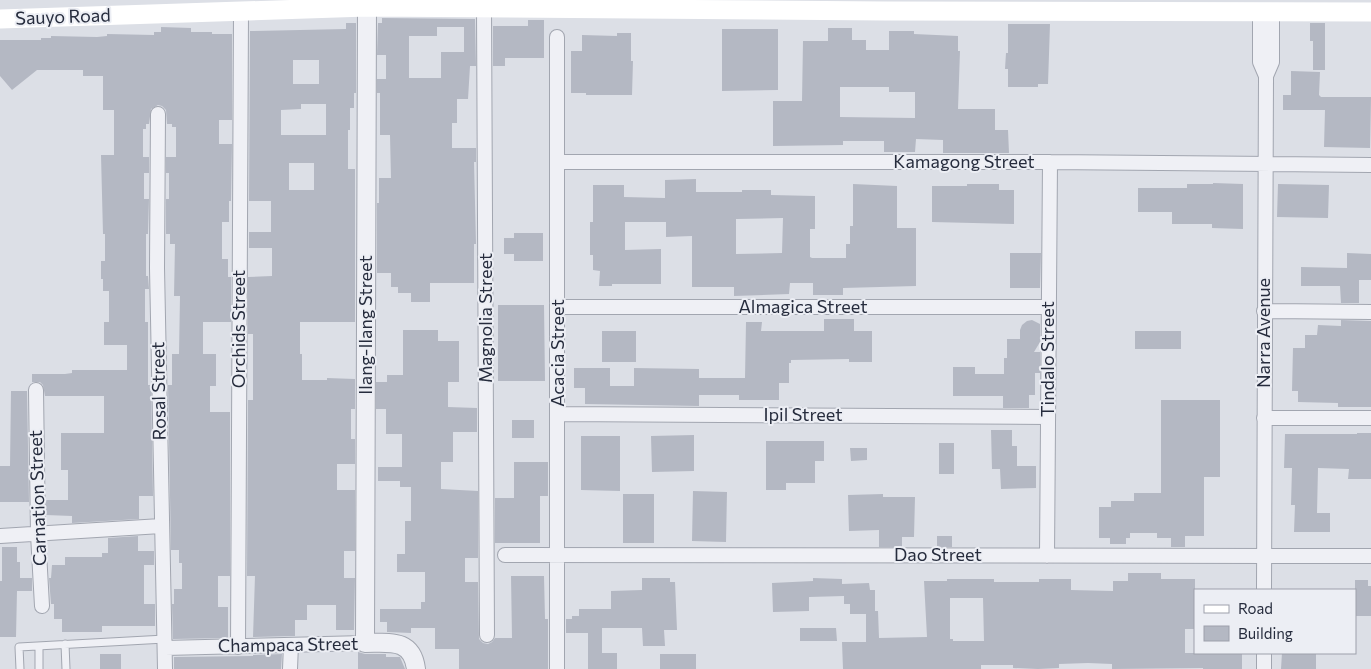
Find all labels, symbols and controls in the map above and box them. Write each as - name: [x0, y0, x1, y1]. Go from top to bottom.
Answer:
- street label: Sauyo Road: [15, 3, 111, 29]
- street label: Kamagong Street: [893, 150, 1035, 172]
- street label: Magnolia Street: [474, 253, 496, 383]
- street label: Ilang-Ilang Street: [354, 255, 376, 395]
- street label: Orchids Street: [227, 270, 249, 388]
- street label: Narra Avenue: [1252, 278, 1274, 388]
- street label: Almagica Street: [738, 295, 868, 317]
- street label: Acacia Street: [546, 299, 568, 407]
- street label: Tindalo Street: [1036, 301, 1058, 417]
- street label: Rosal Street: [146, 342, 170, 440]
- street label: Ipil Street: [763, 403, 843, 425]
- street label: Carnation Street: [24, 430, 50, 566]
- street label: Dao Street: [894, 543, 982, 565]
- legend: [1194, 589, 1356, 654]
- text: Road: [1238, 599, 1273, 617]
- text: Building: [1238, 624, 1293, 642]
- street label: Champaca Street: [218, 632, 358, 656]

